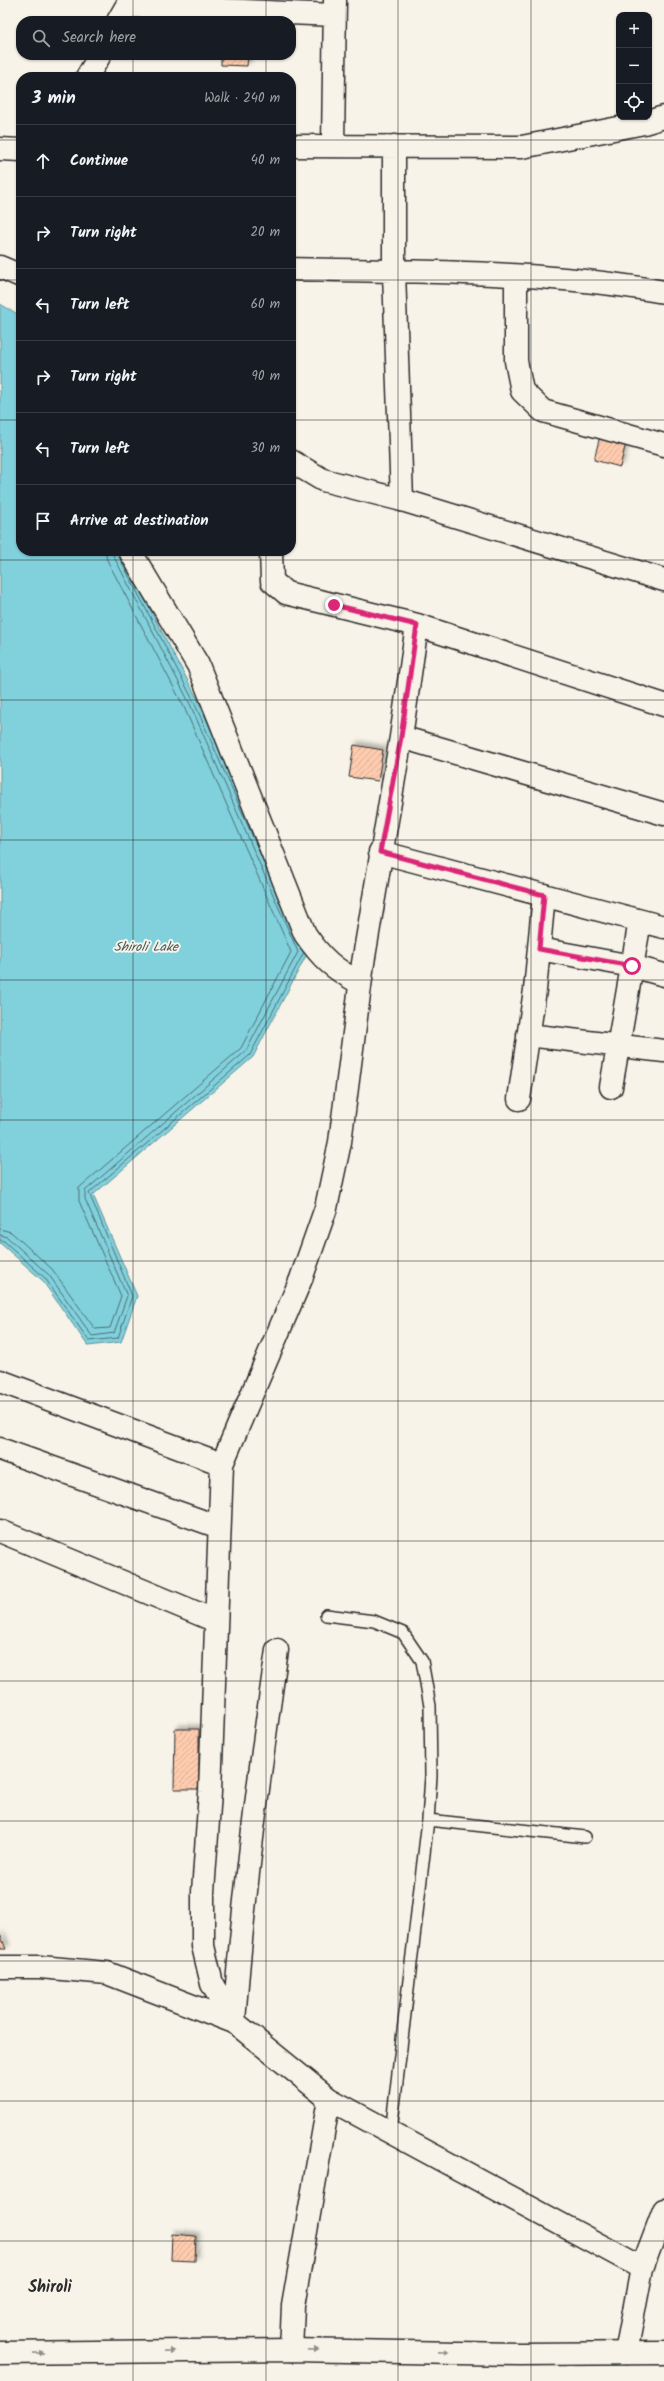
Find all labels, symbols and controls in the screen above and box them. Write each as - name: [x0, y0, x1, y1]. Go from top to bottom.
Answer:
- map controls: [616, 12, 652, 120]
- button: +: [616, 12, 652, 48]
- search box: [16, 16, 296, 60]
- text: Search here: [62, 26, 136, 50]
- icon: search: [30, 27, 52, 49]
- button: −: [616, 48, 652, 84]
- button: locate: [616, 84, 652, 120]
- text: 3 min: [32, 85, 76, 112]
- text: Walk · 240 m: [204, 88, 280, 109]
- text: Continue: [70, 149, 128, 173]
- icon: ahead: [32, 150, 54, 172]
- text: 40 m: [251, 150, 280, 171]
- text: Turn right: [70, 221, 137, 245]
- icon: right: [32, 222, 54, 244]
- text: 20 m: [250, 222, 280, 243]
- text: Turn left: [70, 293, 130, 317]
- icon: left: [32, 294, 54, 316]
- text: 60 m: [251, 294, 280, 315]
- text: Turn right: [70, 365, 137, 389]
- icon: right: [32, 366, 54, 388]
- text: 90 m: [252, 366, 280, 387]
- text: Turn left: [70, 437, 130, 461]
- icon: left: [32, 438, 54, 460]
- text: 30 m: [251, 438, 280, 459]
- text: Arrive at destination: [70, 509, 209, 533]
- icon: arrive: [32, 510, 54, 532]
- route end: [325, 596, 343, 614]
- water label: Shiroli Lake: [114, 937, 179, 958]
- route start: [623, 957, 641, 975]
- district label: Shiroli: [28, 2275, 73, 2300]
- one-way arrow: [307, 2347, 320, 2353]
- one-way arrow: [163, 2348, 176, 2354]
- one-way arrow: [437, 2349, 449, 2356]
- one-way arrow: [33, 2350, 46, 2356]

